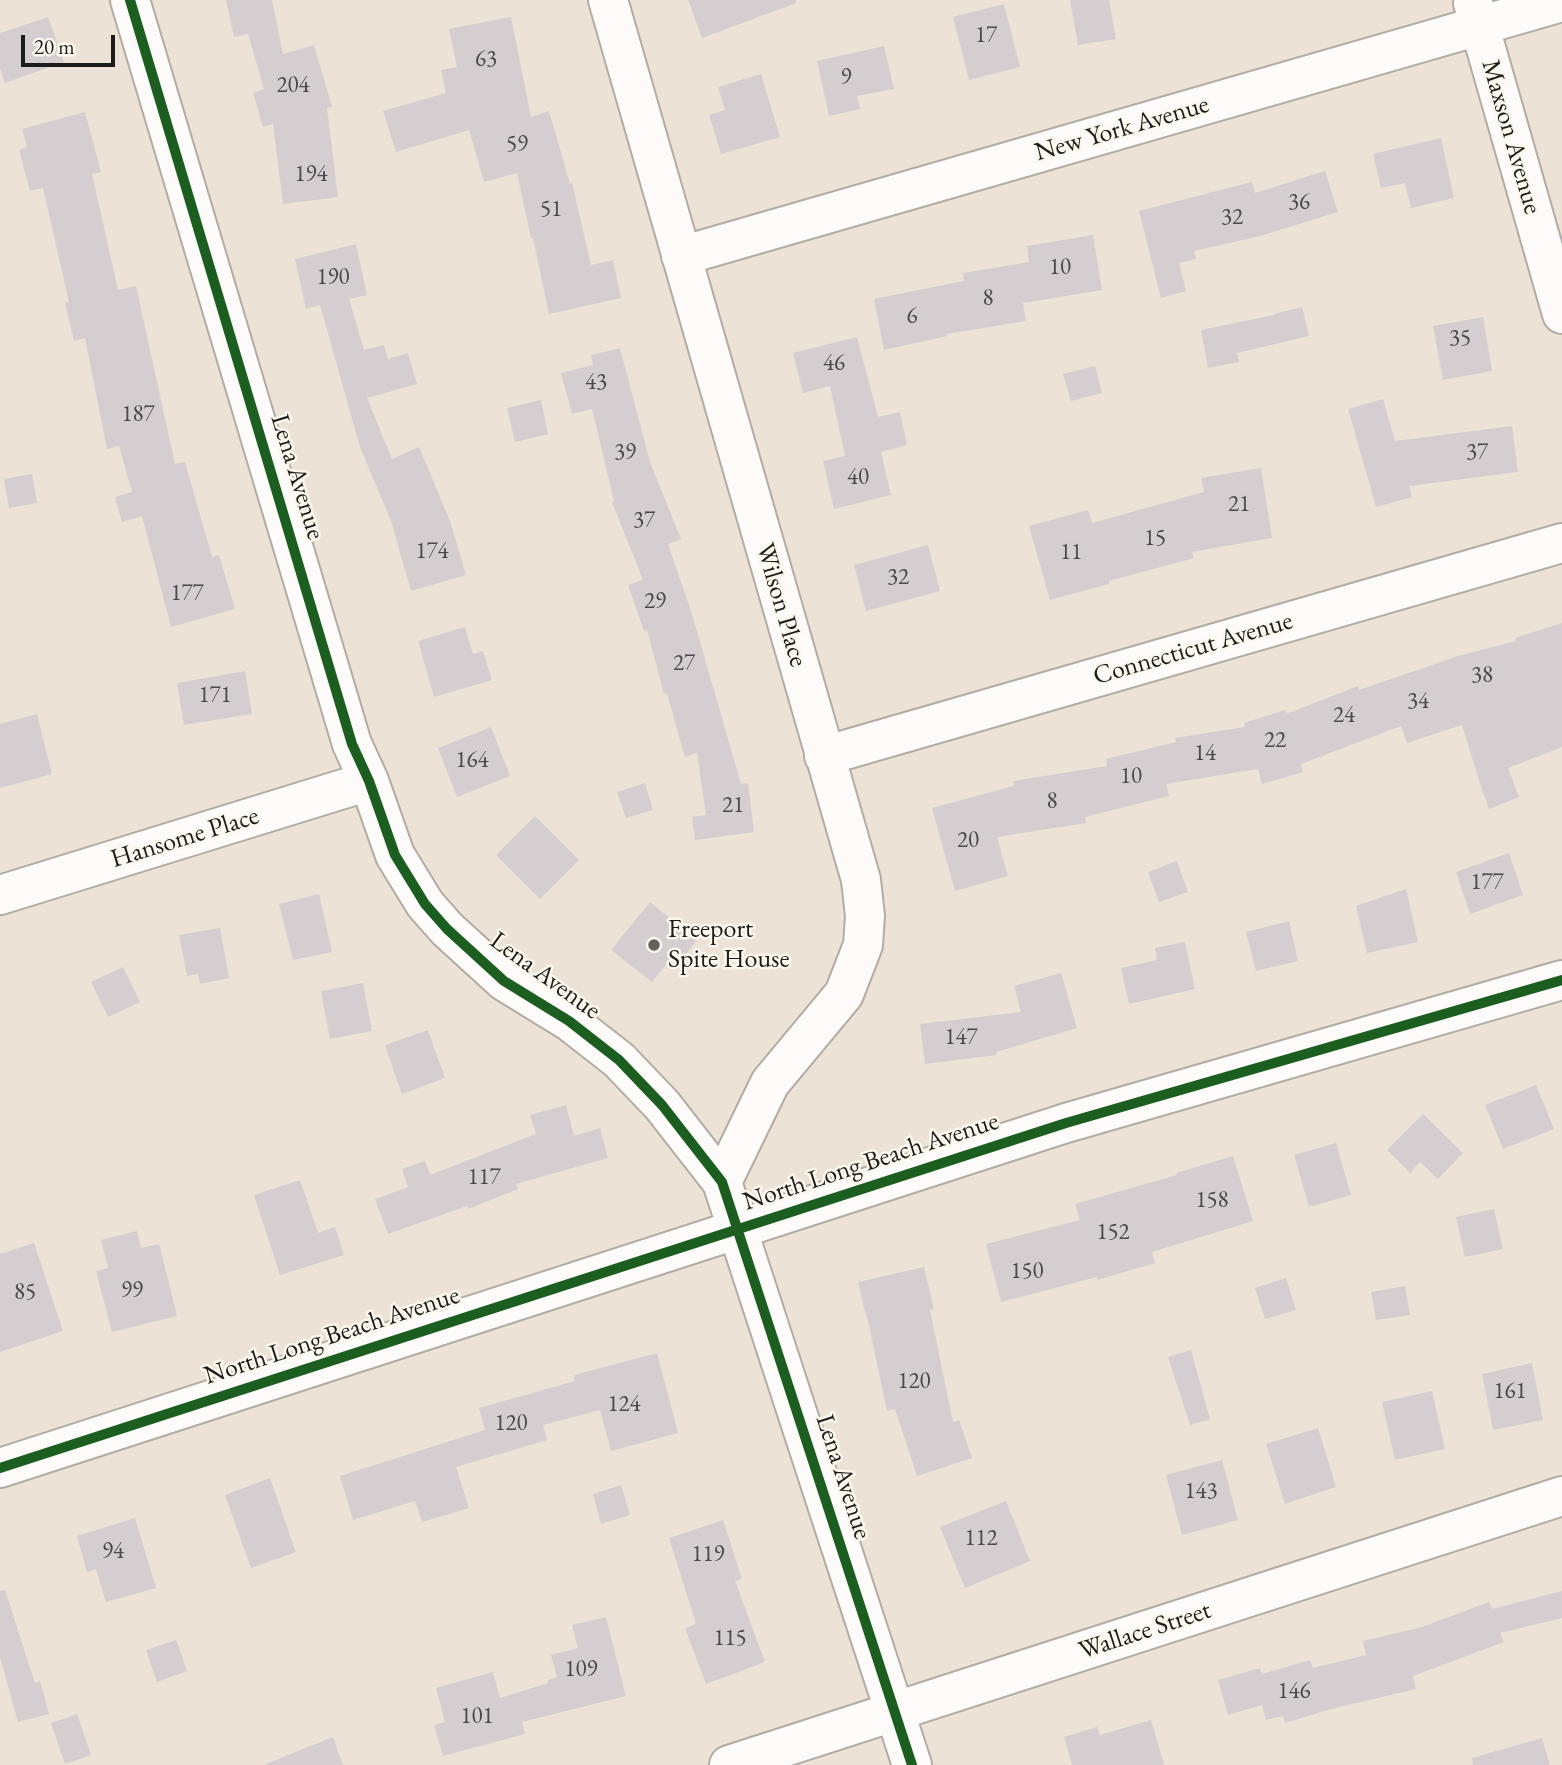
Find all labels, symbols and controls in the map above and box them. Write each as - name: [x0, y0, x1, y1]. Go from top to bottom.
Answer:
- scale bar: [24, 21, 119, 65]
- house number: 17: [975, 22, 997, 50]
- text: 20 m: [34, 33, 75, 60]
- house number: 63: [475, 46, 497, 74]
- street label: Maxson Avenue: [1474, 56, 1548, 218]
- house number: 9: [840, 64, 852, 92]
- house number: 204: [276, 72, 310, 100]
- street label: New York Avenue: [1031, 89, 1213, 169]
- house number: 59: [506, 131, 528, 159]
- house number: 194: [294, 161, 328, 189]
- house number: 36: [1288, 189, 1310, 217]
- house number: 51: [540, 196, 562, 224]
- house number: 32: [1221, 204, 1243, 232]
- house number: 10: [1049, 254, 1071, 282]
- house number: 190: [316, 264, 350, 292]
- house number: 8: [982, 285, 994, 313]
- house number: 6: [906, 303, 918, 331]
- house number: 35: [1449, 325, 1471, 353]
- house number: 46: [823, 350, 845, 378]
- house number: 43: [585, 369, 607, 397]
- house number: 187: [121, 401, 155, 429]
- street label: Lena Avenue: [263, 411, 331, 543]
- house number: 39: [614, 439, 636, 467]
- house number: 37: [1466, 439, 1488, 467]
- house number: 40: [847, 464, 869, 492]
- house number: 21: [1228, 491, 1250, 519]
- house number: 37: [633, 507, 655, 535]
- house number: 15: [1144, 525, 1166, 553]
- house number: 174: [415, 538, 449, 566]
- house number: 11: [1060, 539, 1082, 567]
- street label: Wilson Place: [748, 540, 814, 670]
- house number: 32: [887, 564, 909, 592]
- house number: 177: [170, 580, 204, 608]
- house number: 29: [644, 588, 666, 616]
- street label: Connecticut Avenue: [1090, 606, 1296, 692]
- house number: 27: [673, 650, 695, 678]
- house number: 38: [1471, 662, 1493, 690]
- house number: 171: [198, 682, 232, 710]
- house number: 34: [1407, 688, 1429, 716]
- house number: 24: [1333, 702, 1355, 730]
- house number: 22: [1264, 727, 1286, 755]
- house number: 14: [1194, 740, 1216, 768]
- house number: 164: [455, 747, 489, 775]
- house number: 10: [1120, 763, 1142, 791]
- house number: 8: [1046, 788, 1058, 816]
- house number: 21: [722, 792, 744, 820]
- street label: Hansome Place: [107, 801, 263, 875]
- house number: 20: [957, 827, 979, 855]
- house number: 177: [1470, 869, 1504, 897]
- place label: Freeport Spite House: [668, 914, 790, 976]
- street label: Lena Avenue: [484, 925, 606, 1027]
- marker: Freeport Spite House: [646, 937, 662, 953]
- house number: 147: [944, 1024, 978, 1052]
- street label: North Long Beach Avenue: [739, 1106, 1003, 1218]
- house number: 117: [467, 1164, 501, 1192]
- house number: 158: [1195, 1187, 1229, 1215]
- house number: 152: [1096, 1219, 1130, 1247]
- house number: 150: [1010, 1258, 1044, 1286]
- house number: 99: [121, 1277, 143, 1305]
- house number: 85: [14, 1279, 36, 1307]
- street label: North Long Beach Avenue: [200, 1280, 464, 1392]
- house number: 120: [897, 1368, 931, 1396]
- house number: 161: [1493, 1378, 1527, 1406]
- house number: 124: [607, 1391, 641, 1419]
- house number: 120: [494, 1410, 528, 1438]
- street label: Lena Avenue: [808, 1411, 878, 1543]
- house number: 143: [1184, 1478, 1218, 1506]
- house number: 112: [964, 1525, 998, 1553]
- house number: 94: [102, 1538, 124, 1566]
- house number: 119: [691, 1541, 725, 1569]
- street label: Wallace Street: [1075, 1595, 1215, 1667]
- house number: 115: [713, 1625, 747, 1653]
- house number: 109: [564, 1656, 598, 1684]
- house number: 146: [1277, 1678, 1311, 1706]
- house number: 101: [460, 1703, 494, 1731]

